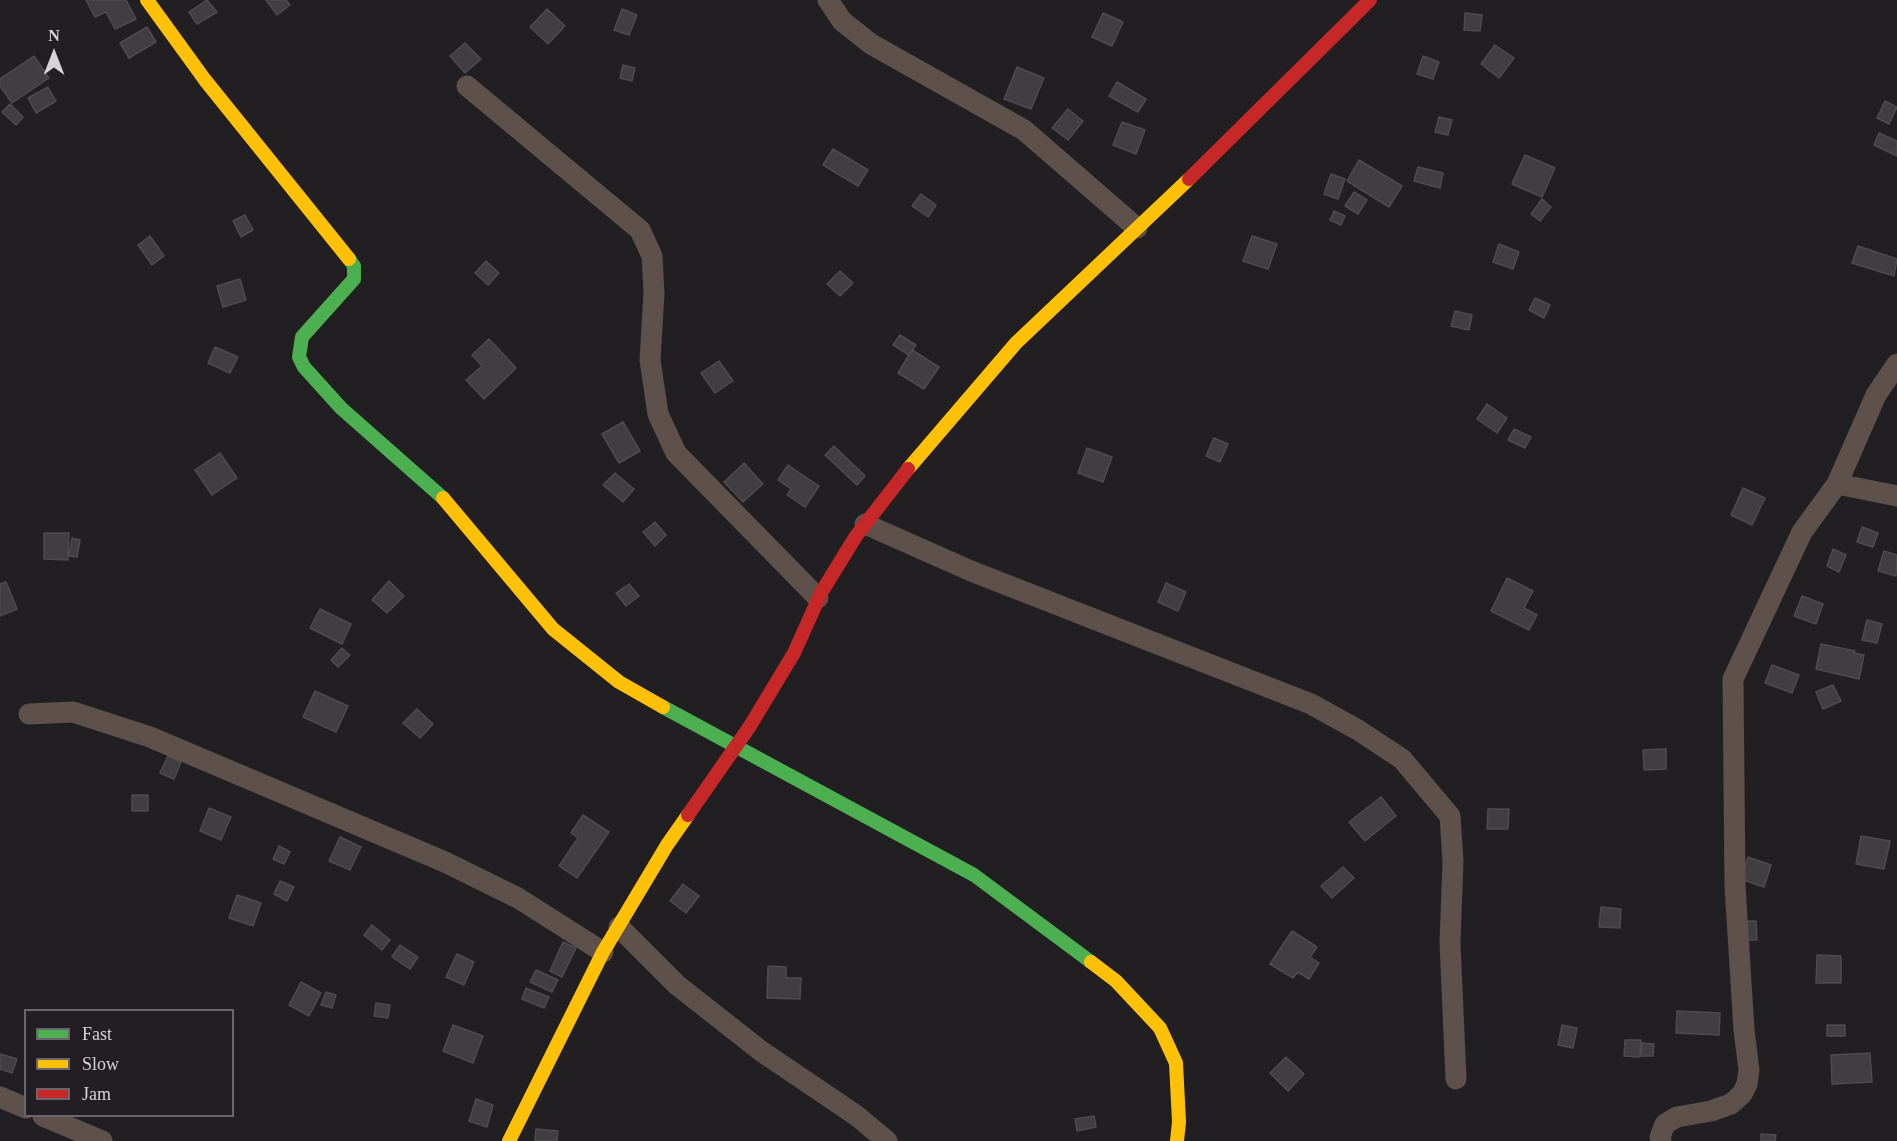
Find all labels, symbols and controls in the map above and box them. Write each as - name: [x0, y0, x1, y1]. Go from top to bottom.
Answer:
- north arrow: [24, 24, 84, 84]
- text: N: [48, 27, 60, 44]
- legend: [24, 1009, 234, 1117]
- text: Fast: [82, 1024, 112, 1044]
- text: Slow: [82, 1054, 119, 1074]
- text: Jam: [82, 1084, 111, 1104]

